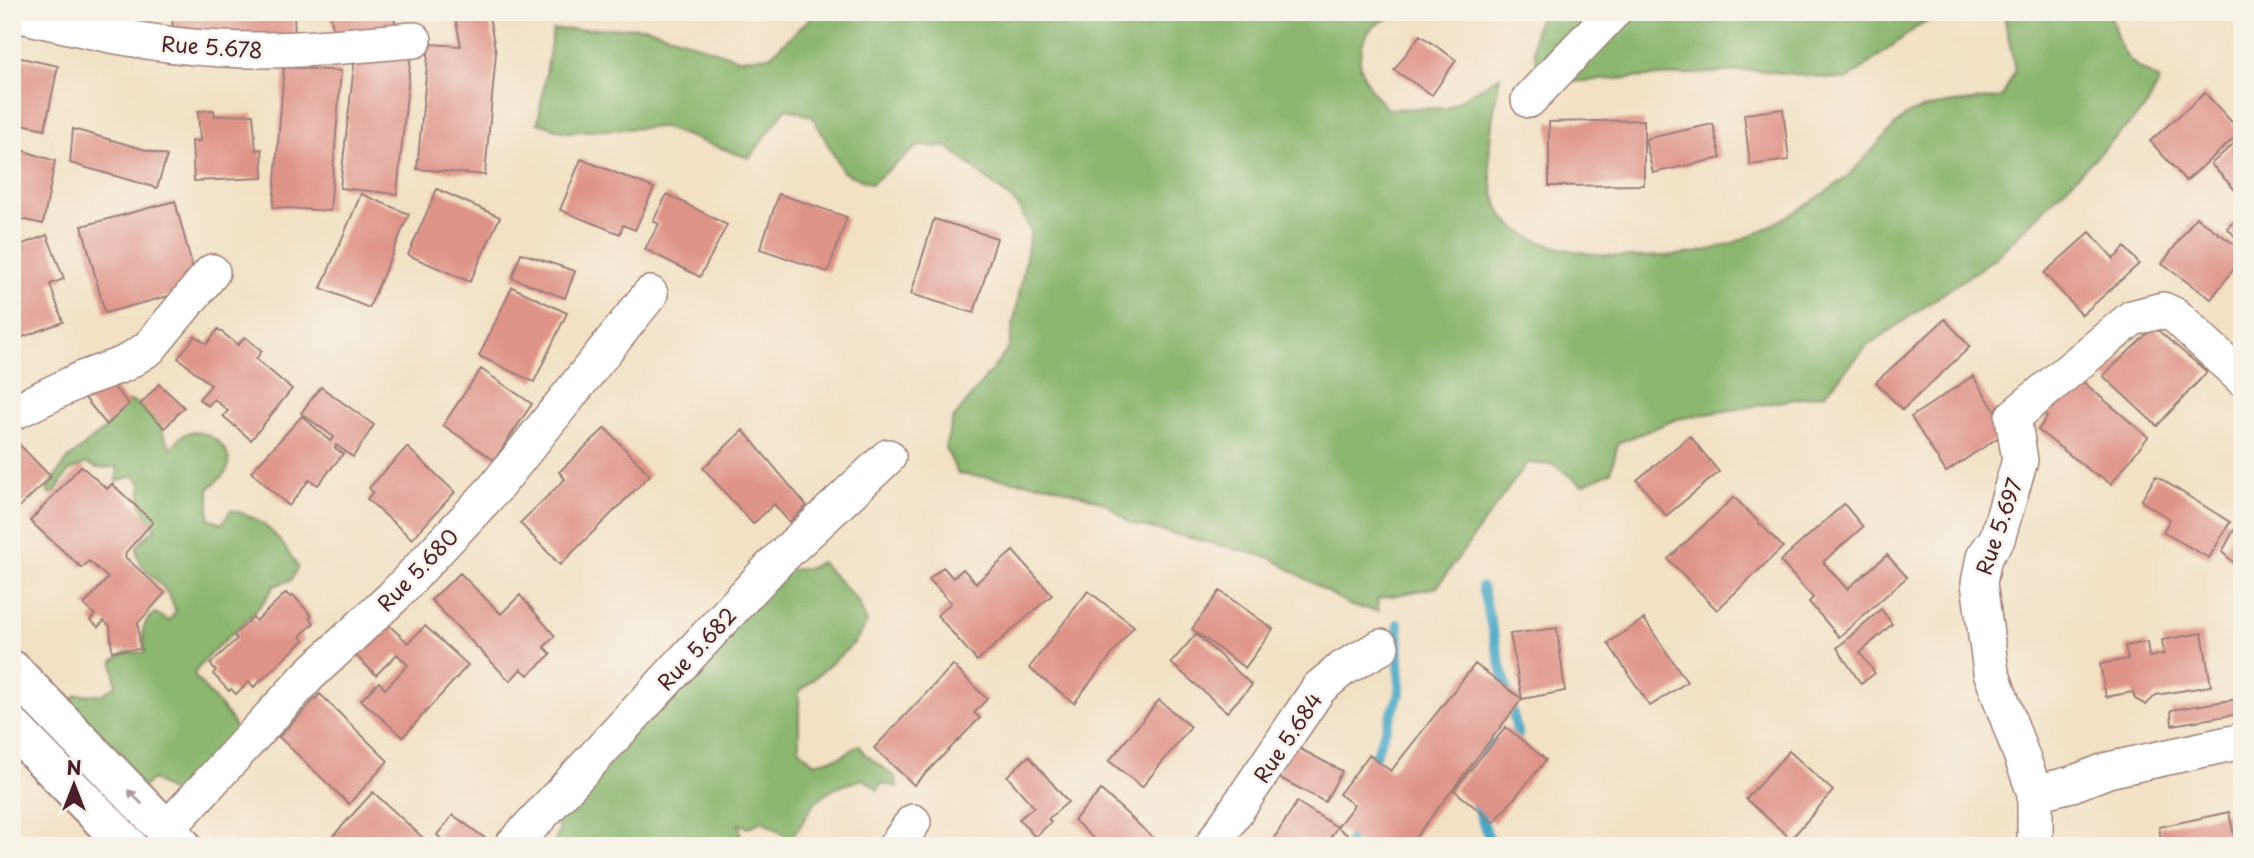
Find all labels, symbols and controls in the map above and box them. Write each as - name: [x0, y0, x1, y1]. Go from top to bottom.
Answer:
- street label: Rue 5.678: [160, 27, 264, 65]
- street label: Rue 5.697: [1967, 473, 2029, 579]
- street label: Rue 5.680: [369, 520, 465, 618]
- street label: Rue 5.682: [649, 599, 743, 697]
- street label: Rue 5.684: [1245, 685, 1329, 789]
- north arrow: [38, 750, 108, 820]
- text: N: [66, 753, 82, 781]
- one-way arrow: [127, 789, 143, 806]

